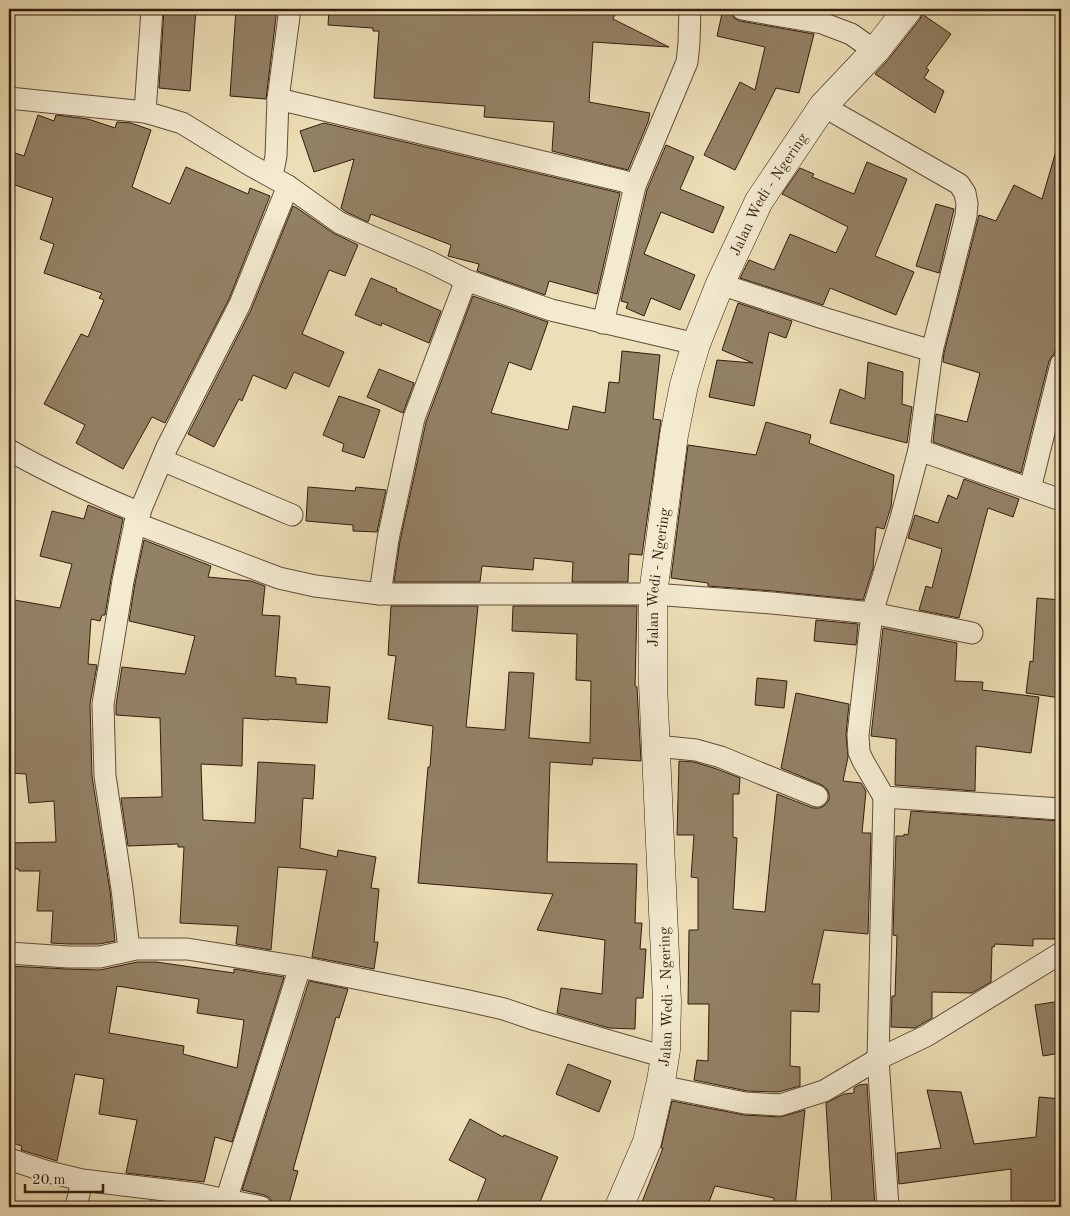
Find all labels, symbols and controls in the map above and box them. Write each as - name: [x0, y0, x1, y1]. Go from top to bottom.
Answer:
- street label: Jalan Wedi - Ngering: [728, 131, 811, 259]
- street label: Jalan Wedi - Ngering: [647, 507, 673, 647]
- street label: Jalan Wedi - Ngering: [657, 927, 676, 1068]
- scale bar: [25, 1161, 102, 1193]
- text: 20 m: [32, 1173, 66, 1188]

